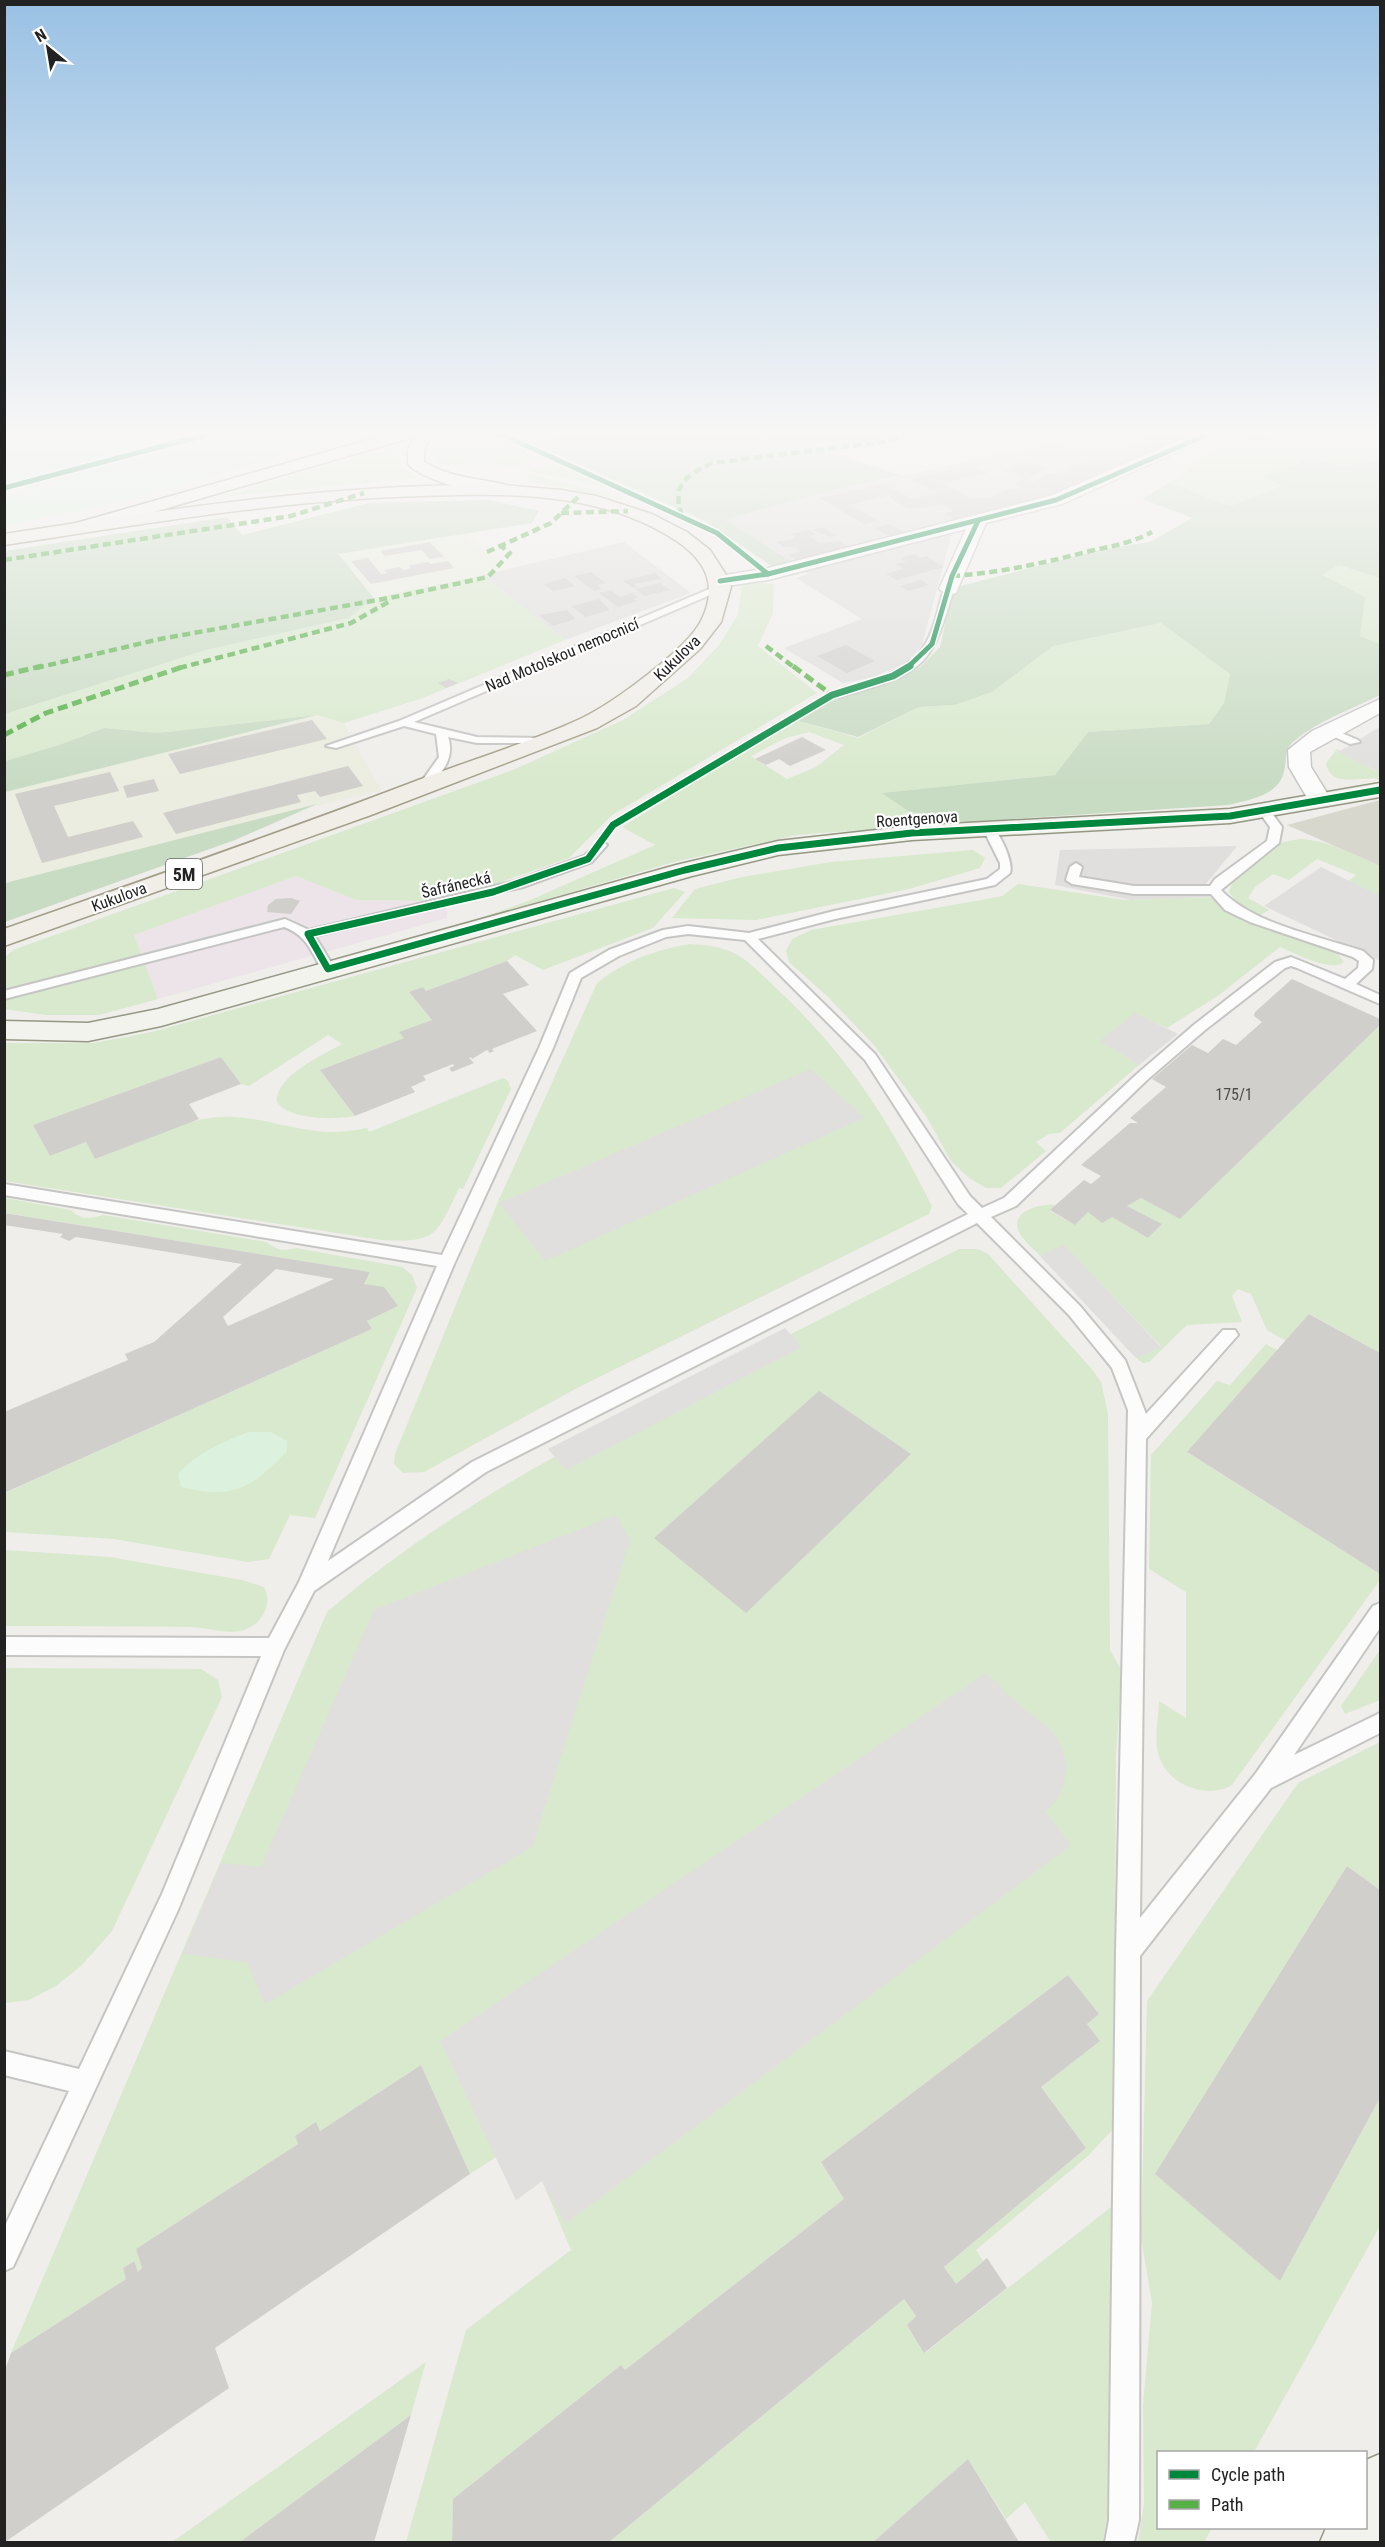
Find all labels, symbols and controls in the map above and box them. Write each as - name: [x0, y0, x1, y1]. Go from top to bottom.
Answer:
- north arrow: [18, 18, 78, 78]
- text: N: [32, 25, 50, 46]
- street label: Nad Motolskou nemocnicí: [482, 614, 643, 696]
- street label: Kukulova: [650, 631, 704, 685]
- street label: Roentgenova: [875, 807, 959, 831]
- road number: 5M: [166, 859, 202, 889]
- street label: Šafránecká: [419, 868, 493, 902]
- street label: Kukulova: [89, 878, 149, 916]
- house number: 175/1: [1215, 1085, 1253, 1104]
- legend: [1157, 2451, 1367, 2529]
- text: Cycle path: [1211, 2464, 1285, 2485]
- text: Path: [1211, 2494, 1244, 2515]

